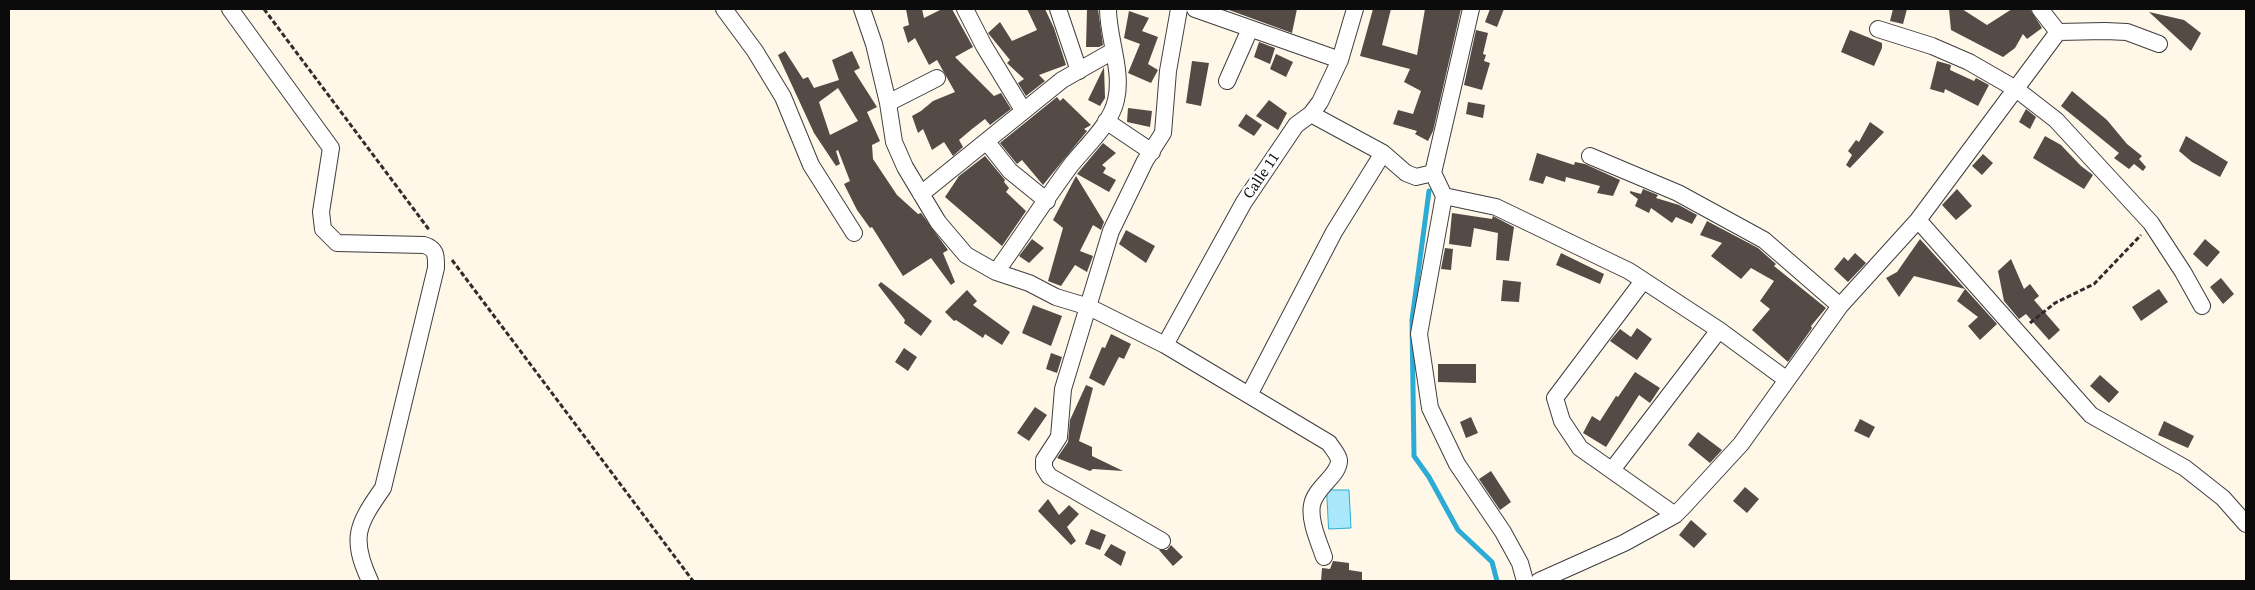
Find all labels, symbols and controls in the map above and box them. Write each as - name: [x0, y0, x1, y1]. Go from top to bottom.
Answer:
- street label: Calle 11: [1240, 149, 1284, 203]

